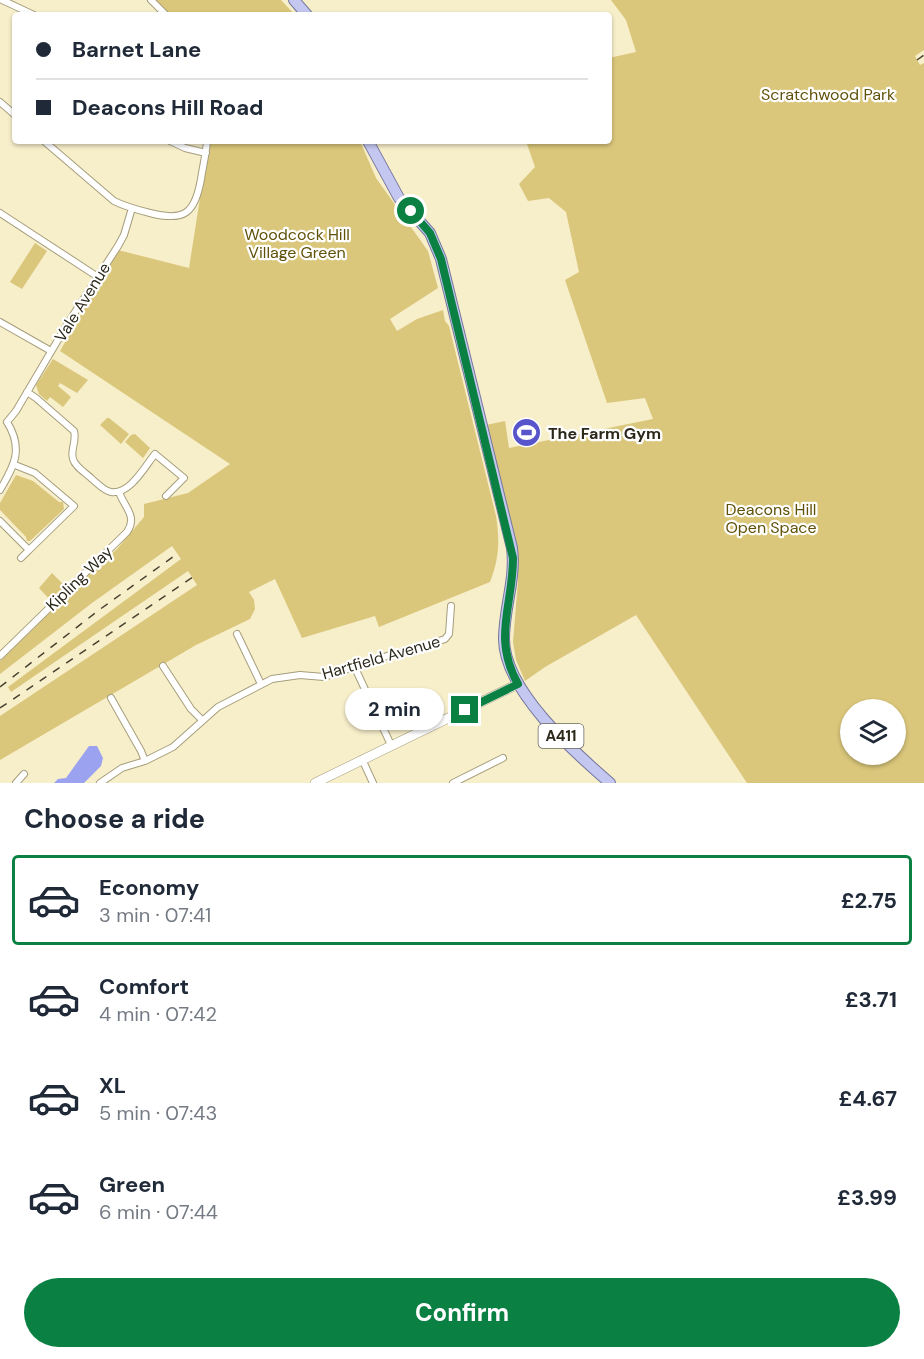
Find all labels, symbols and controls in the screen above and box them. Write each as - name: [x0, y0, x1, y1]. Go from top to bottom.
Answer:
- text: Barnet Lane: [72, 35, 201, 64]
- park label: Scratchwood Park: [761, 84, 895, 105]
- text: Deacons Hill Road: [72, 93, 264, 122]
- route start: [397, 197, 424, 224]
- park label: Woodcock Hill Village Green: [244, 224, 350, 263]
- street label: Vale Avenue: [50, 259, 115, 346]
- sports icon: The Farm Gym: [511, 417, 543, 449]
- place label: The Farm Gym: [548, 423, 661, 444]
- park label: Deacons Hill Open Space: [725, 499, 817, 538]
- street label: Kipling Way: [41, 541, 117, 615]
- street label: Hartfield Avenue: [320, 631, 443, 684]
- callout: 2 min: [345, 689, 444, 731]
- text: 2 min: [368, 696, 421, 722]
- route end: [451, 696, 478, 723]
- map controls: [840, 699, 906, 765]
- button: layers: [840, 699, 906, 765]
- road number: A411: [538, 724, 584, 748]
- text: Choose a ride: [24, 801, 205, 836]
- icon: car: [27, 873, 81, 927]
- text: Economy: [99, 873, 199, 902]
- text: £2.75: [841, 886, 897, 915]
- text: 3 min · 07:41: [99, 902, 211, 928]
- icon: car: [27, 972, 81, 1026]
- text: Comfort: [99, 972, 189, 1001]
- text: £3.71: [845, 985, 897, 1014]
- text: 4 min · 07:42: [99, 1001, 217, 1027]
- icon: car: [27, 1071, 81, 1125]
- text: XL: [99, 1071, 126, 1100]
- text: £4.67: [838, 1084, 897, 1113]
- text: 5 min · 07:43: [99, 1100, 217, 1126]
- icon: car: [27, 1170, 81, 1224]
- text: Green: [99, 1170, 165, 1199]
- text: £3.99: [837, 1183, 897, 1212]
- text: 6 min · 07:44: [99, 1199, 218, 1225]
- button: Confirm: [24, 1278, 900, 1347]

